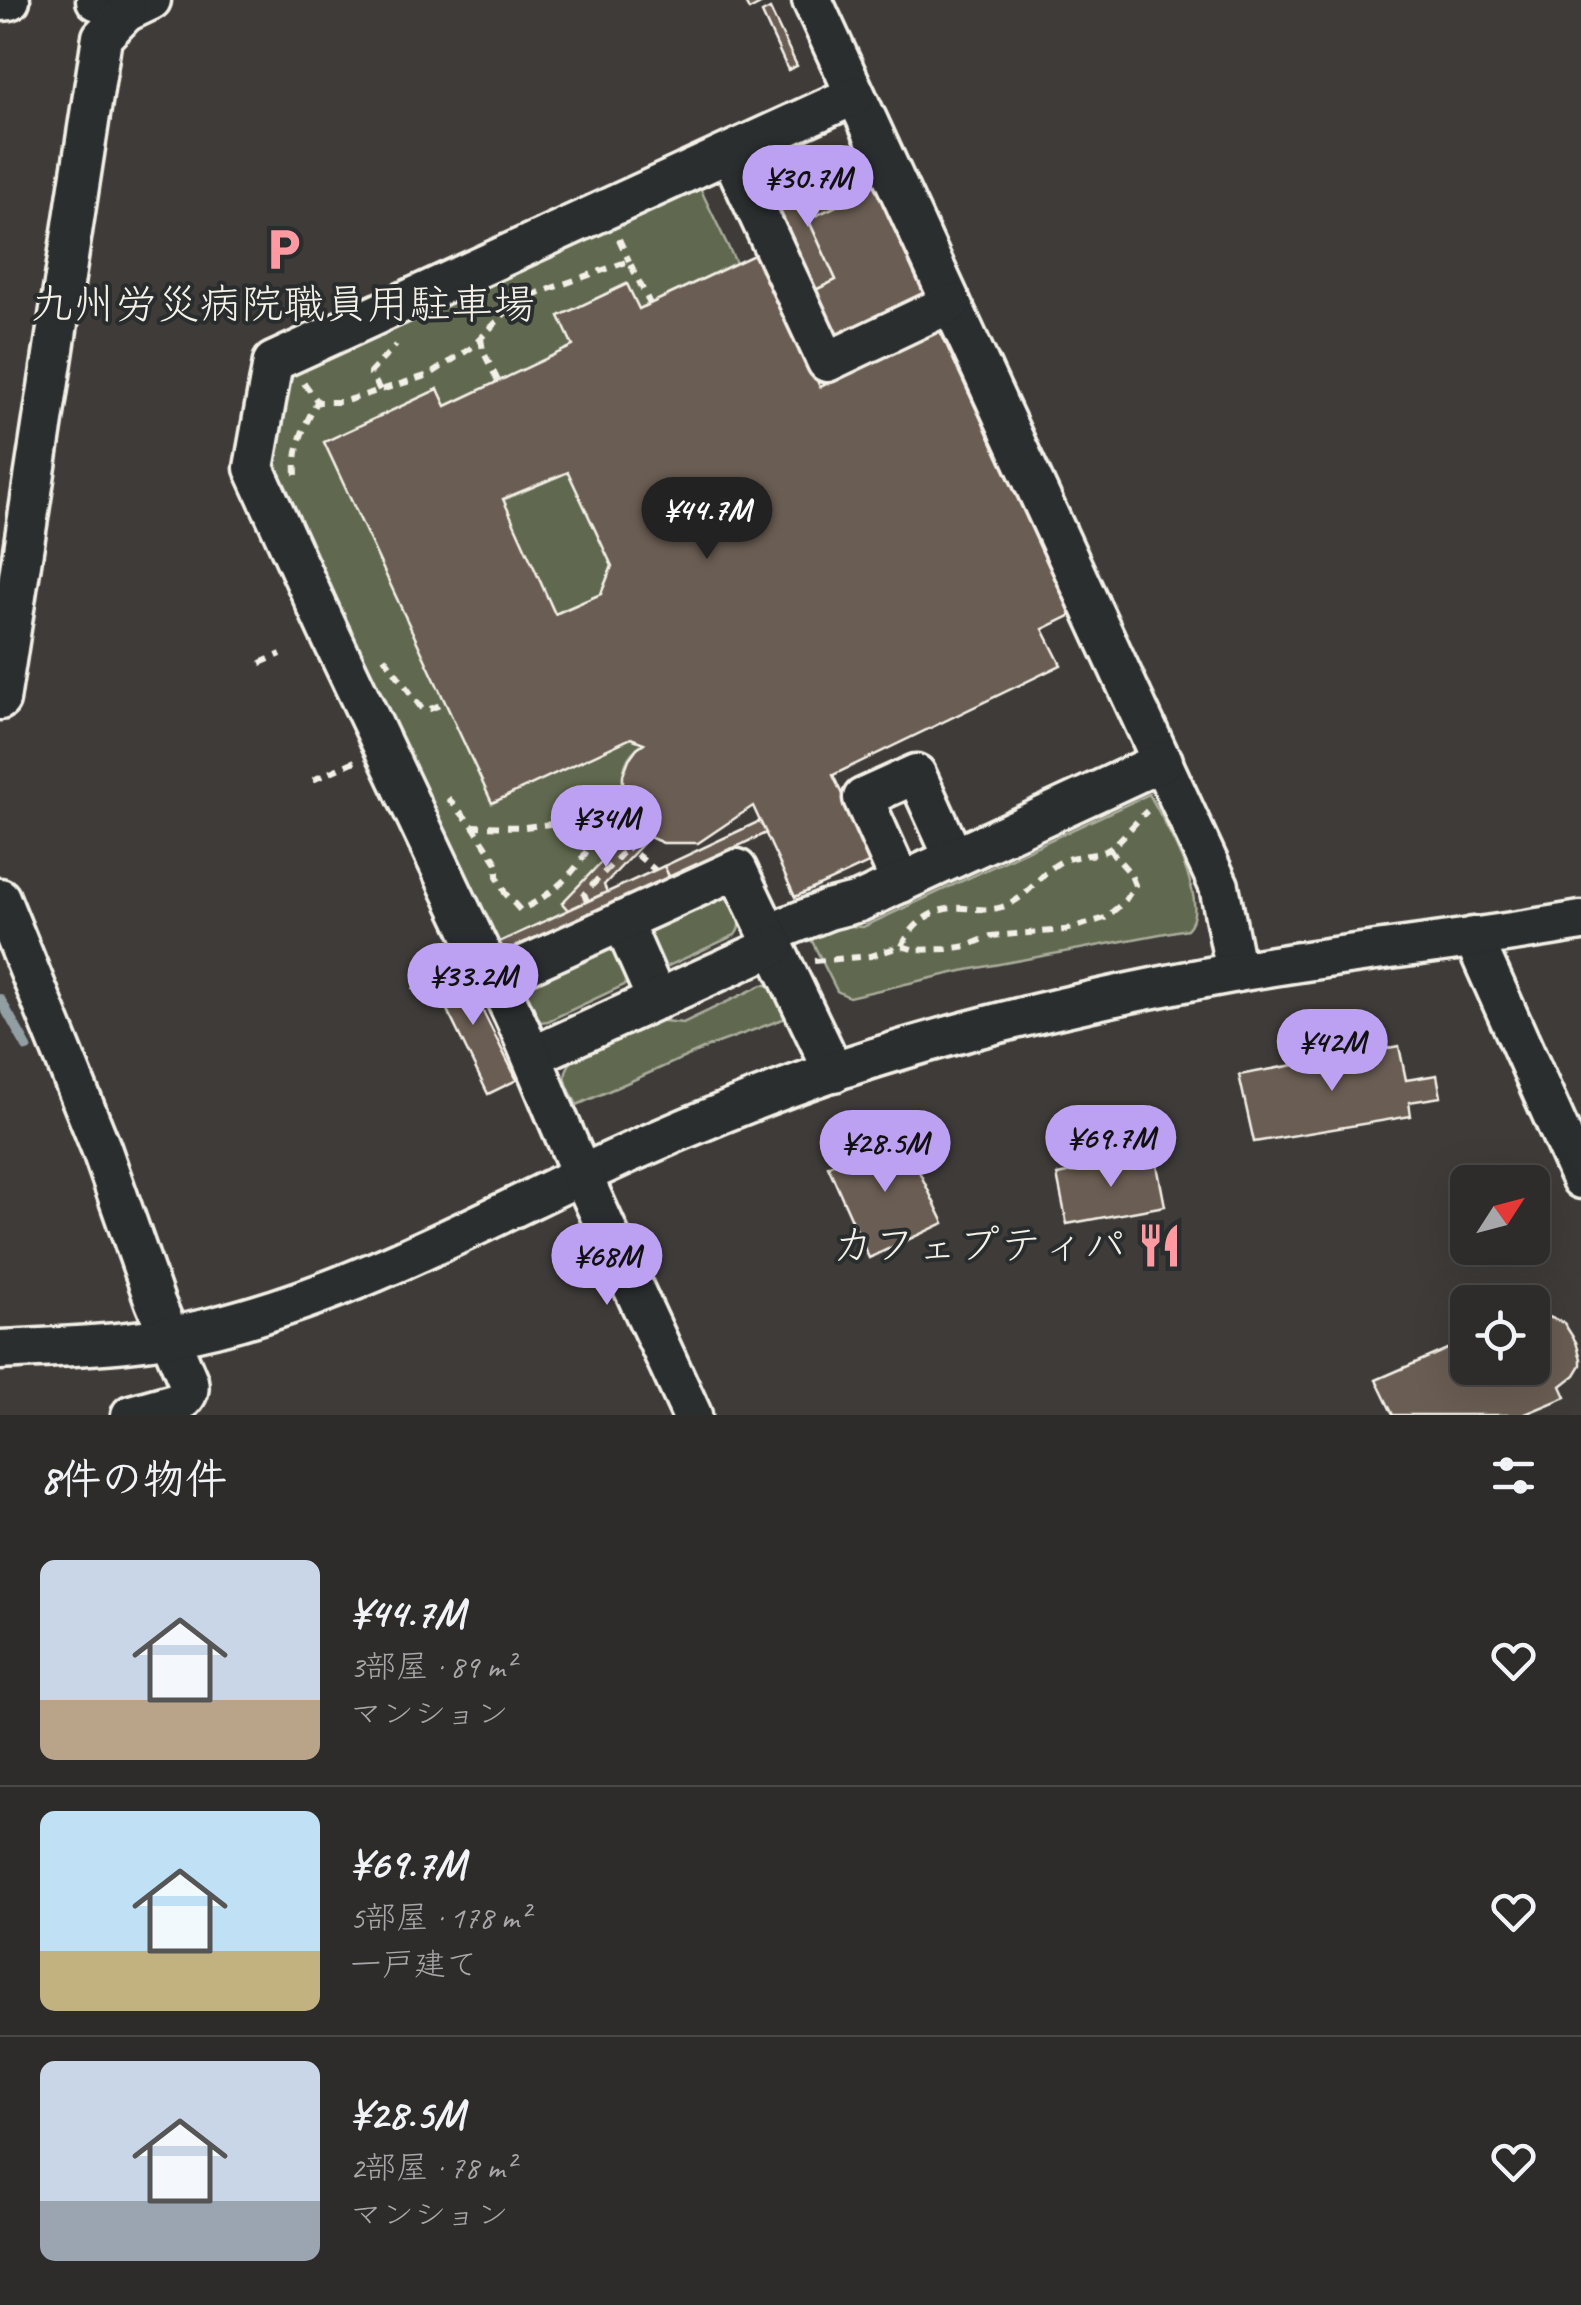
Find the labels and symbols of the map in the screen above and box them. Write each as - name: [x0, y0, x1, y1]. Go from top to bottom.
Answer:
- pin: ¥30.7M: [727, 145, 889, 230]
- parking icon: 九州労災病院職員用駐車場: [259, 226, 307, 274]
- place label: 九州労災病院職員用駐車場: [31, 278, 535, 331]
- pin: ¥44.7M: [626, 477, 788, 562]
- pin: ¥34M: [547, 785, 665, 870]
- pin: ¥33.2M: [392, 943, 554, 1028]
- pin: ¥42M: [1273, 1009, 1391, 1094]
- pin: ¥69.7M: [1030, 1105, 1192, 1190]
- pin: ¥28.5M: [804, 1110, 966, 1195]
- north arrow: [1450, 1165, 1550, 1265]
- place label: カフェプティパ: [832, 1219, 1126, 1272]
- restaurant icon: カフェプティパ: [1135, 1221, 1183, 1269]
- pin: ¥68M: [548, 1223, 666, 1308]

